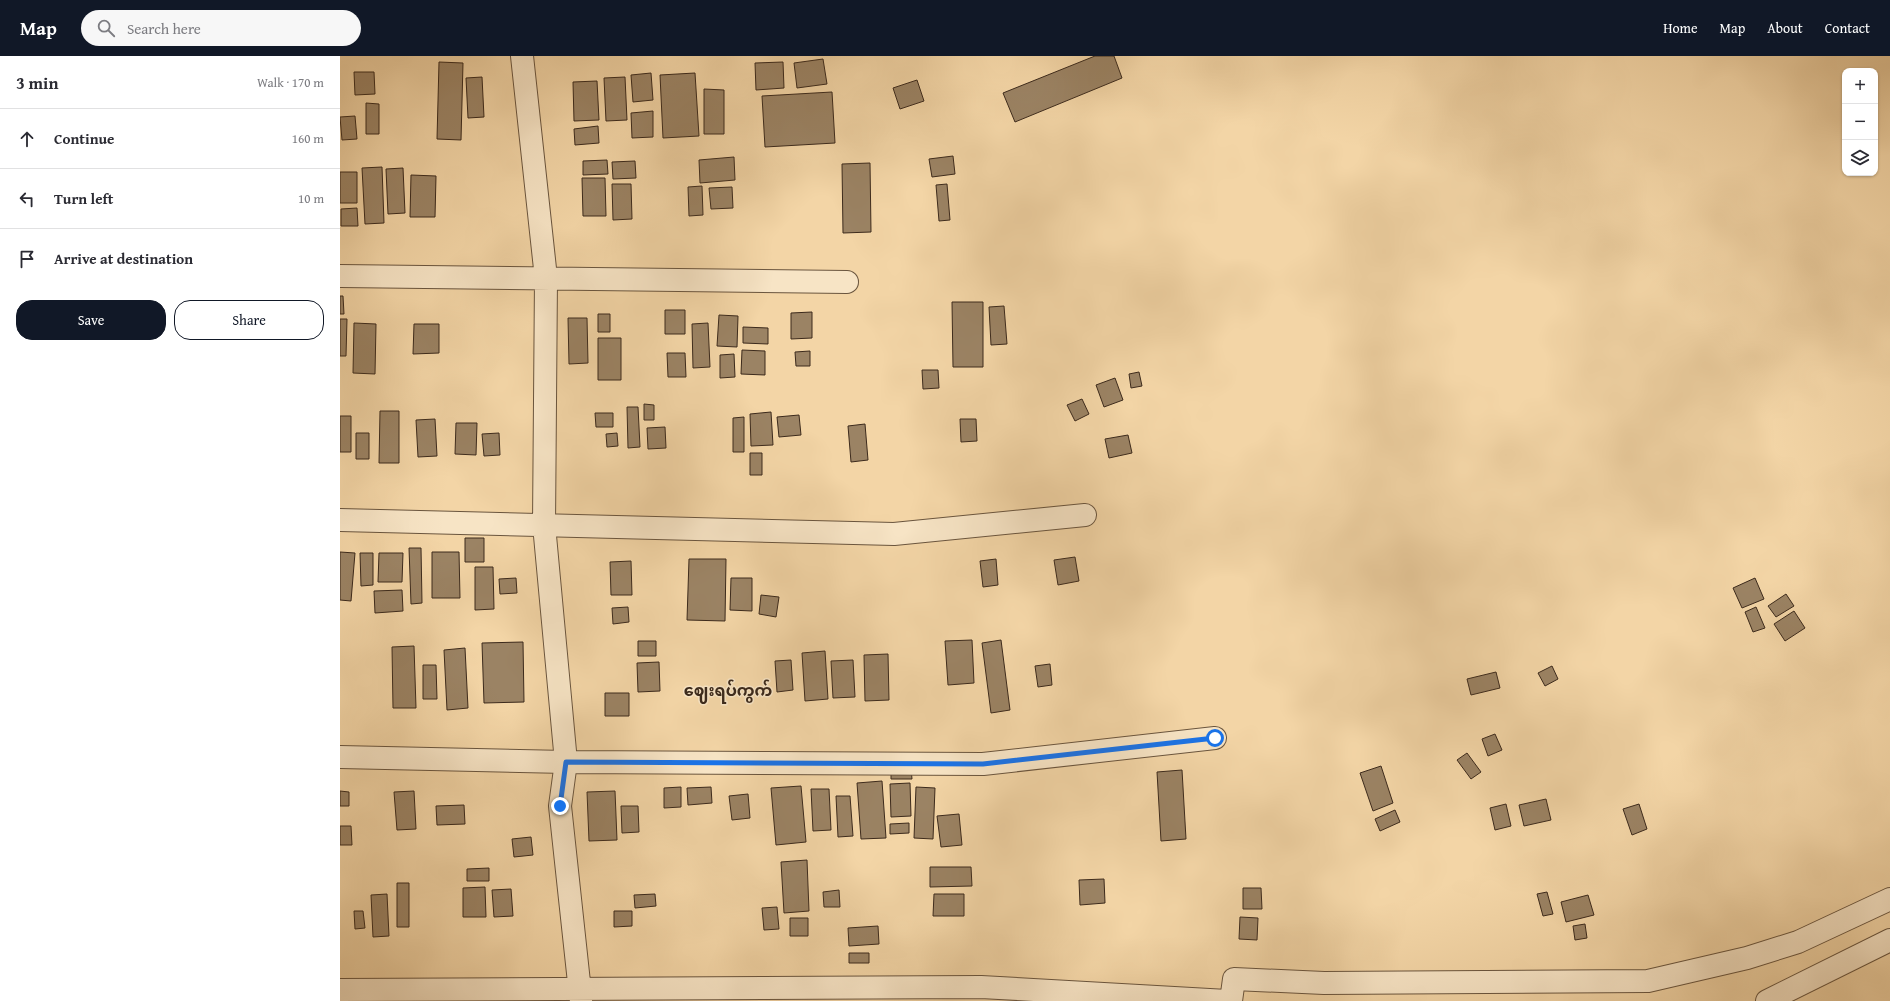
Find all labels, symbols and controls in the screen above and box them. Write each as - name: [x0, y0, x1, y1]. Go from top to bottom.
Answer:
- search box: [81, 10, 361, 46]
- text: Map: [20, 14, 57, 42]
- icon: search: [95, 17, 117, 39]
- text: Search here: [127, 18, 201, 39]
- text: Home: [1663, 18, 1698, 38]
- text: Map: [1720, 18, 1745, 38]
- text: About: [1767, 18, 1803, 38]
- text: Contact: [1825, 18, 1870, 38]
- map controls: [1842, 68, 1878, 176]
- button: +: [1842, 68, 1878, 104]
- text: 3 min: [16, 70, 58, 95]
- text: Walk · 170 m: [257, 73, 324, 92]
- button: −: [1842, 104, 1878, 140]
- icon: ahead: [16, 128, 38, 150]
- text: Continue: [54, 128, 115, 149]
- text: 160 m: [292, 129, 324, 148]
- button: layers: [1842, 140, 1878, 176]
- icon: left: [16, 188, 38, 210]
- text: Turn left: [54, 188, 113, 209]
- text: 10 m: [298, 189, 324, 208]
- icon: arrive: [16, 248, 38, 270]
- text: Arrive at destination: [54, 248, 193, 269]
- button: Save: [16, 300, 166, 340]
- button: Share: [174, 300, 324, 340]
- district label: ဈေးရပ်ကွက်: [684, 678, 773, 704]
- route start: [1206, 729, 1224, 747]
- route end: [551, 797, 569, 815]

